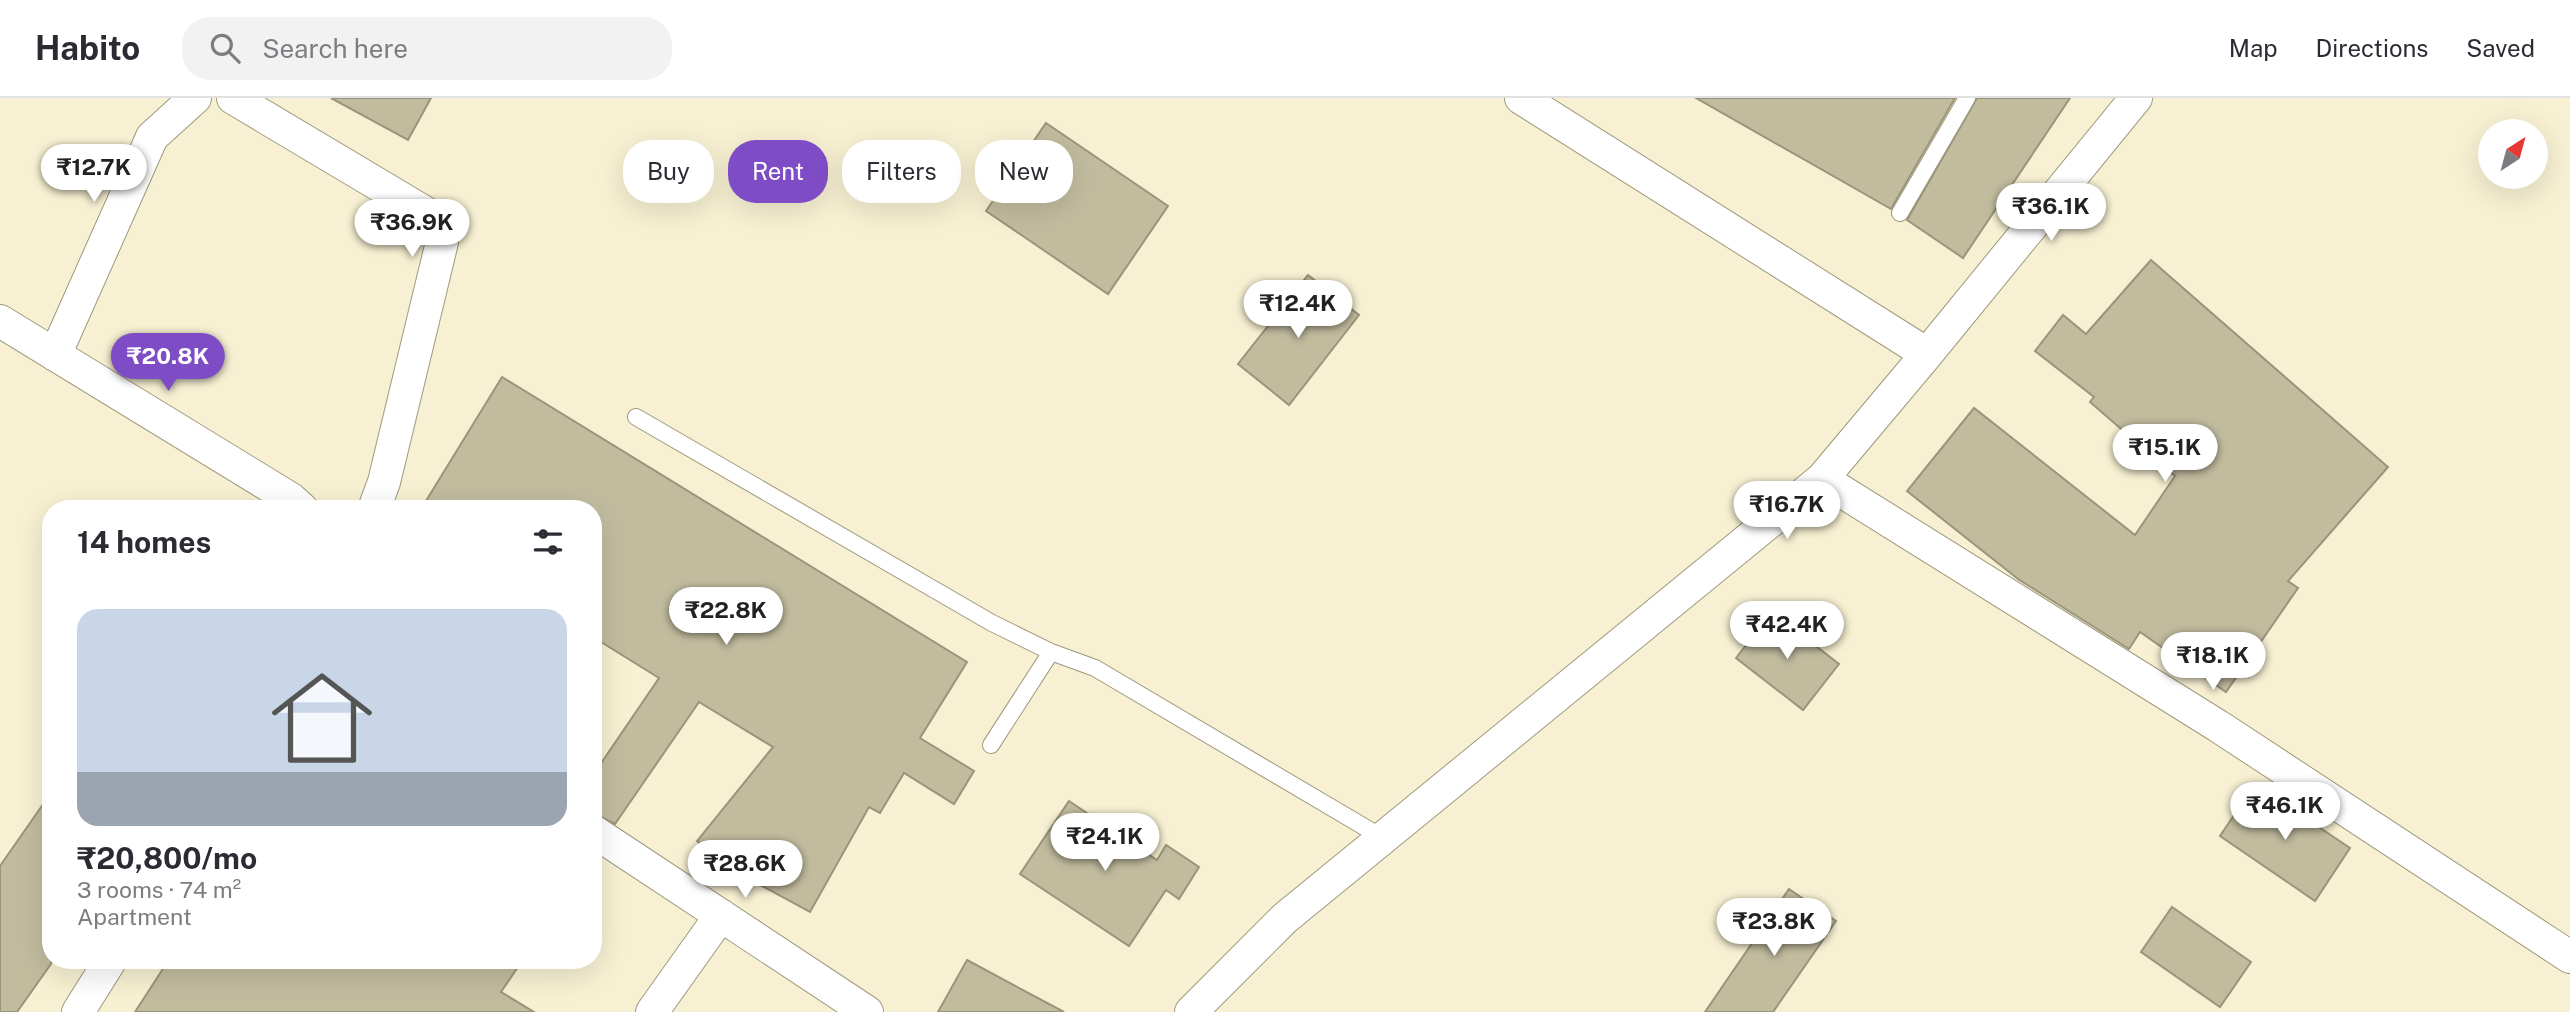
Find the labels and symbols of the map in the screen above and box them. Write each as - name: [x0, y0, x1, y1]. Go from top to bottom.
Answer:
- north arrow: [2478, 119, 2548, 189]
- pin: ₹12.7K: [37, 144, 151, 204]
- pin: ₹36.1K: [1994, 184, 2108, 243]
- pin: ₹36.9K: [355, 200, 469, 259]
- pin: ₹12.4K: [1241, 280, 1355, 340]
- pin: ₹20.8K: [111, 334, 225, 393]
- pin: ₹15.1K: [2108, 424, 2222, 484]
- pin: ₹16.7K: [1730, 482, 1844, 541]
- pin: ₹22.8K: [669, 588, 783, 647]
- pin: ₹42.4K: [1730, 602, 1844, 661]
- pin: ₹18.1K: [2156, 632, 2270, 692]
- pin: ₹46.1K: [2228, 782, 2342, 842]
- pin: ₹24.1K: [1048, 814, 1162, 873]
- pin: ₹28.6K: [688, 840, 802, 900]
- pin: ₹23.8K: [1717, 898, 1831, 958]

